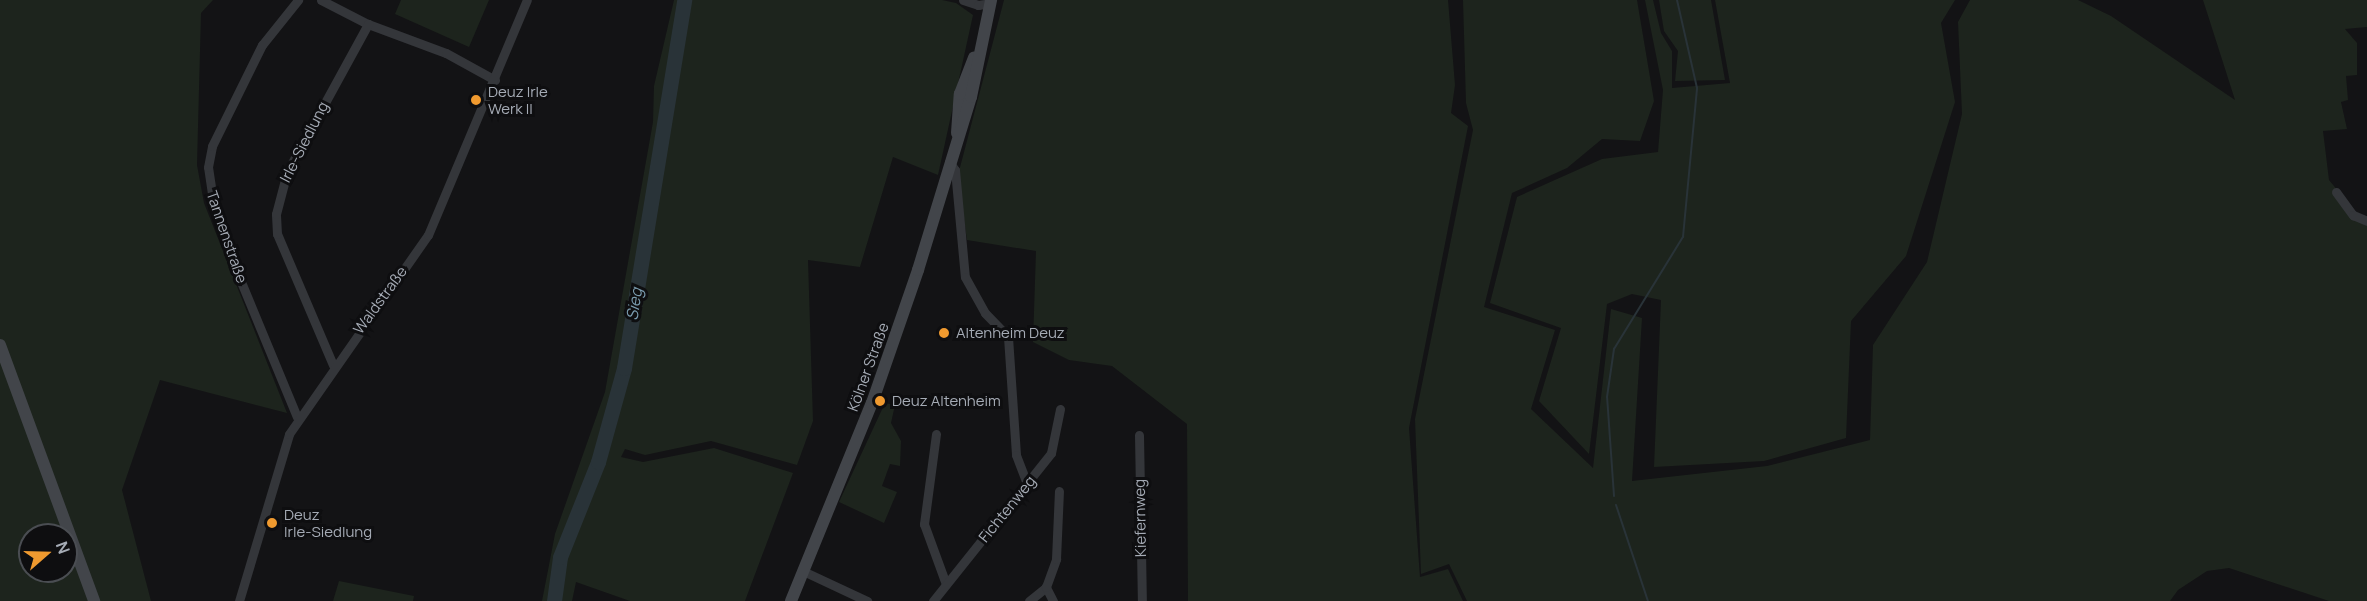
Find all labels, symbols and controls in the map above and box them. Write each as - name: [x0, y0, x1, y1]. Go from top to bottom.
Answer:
- place label: Deuz Irle Werk II: [488, 82, 548, 117]
- marker: Deuz Irle Werk II: [469, 93, 483, 107]
- street label: Irle-Siedlung: [276, 99, 332, 185]
- street label: Tannenstraße: [203, 188, 251, 286]
- street label: Waldstraße: [349, 263, 411, 337]
- water label: Sieg: [622, 286, 646, 322]
- street label: Kölner Straße: [844, 320, 892, 414]
- place label: Altenheim Deuz: [956, 324, 1065, 342]
- marker: Altenheim Deuz: [937, 326, 951, 340]
- place label: Deuz Altenheim: [892, 392, 1001, 410]
- marker: Deuz Altenheim: [873, 394, 887, 408]
- street label: Fichtenweg: [975, 472, 1039, 546]
- street label: Kiefernweg: [1130, 479, 1150, 557]
- place label: Deuz Irle-Siedlung: [284, 505, 372, 540]
- marker: Deuz Irle-Siedlung: [265, 516, 279, 530]
- north arrow: [18, 523, 78, 583]
- text: N: [51, 538, 75, 557]

